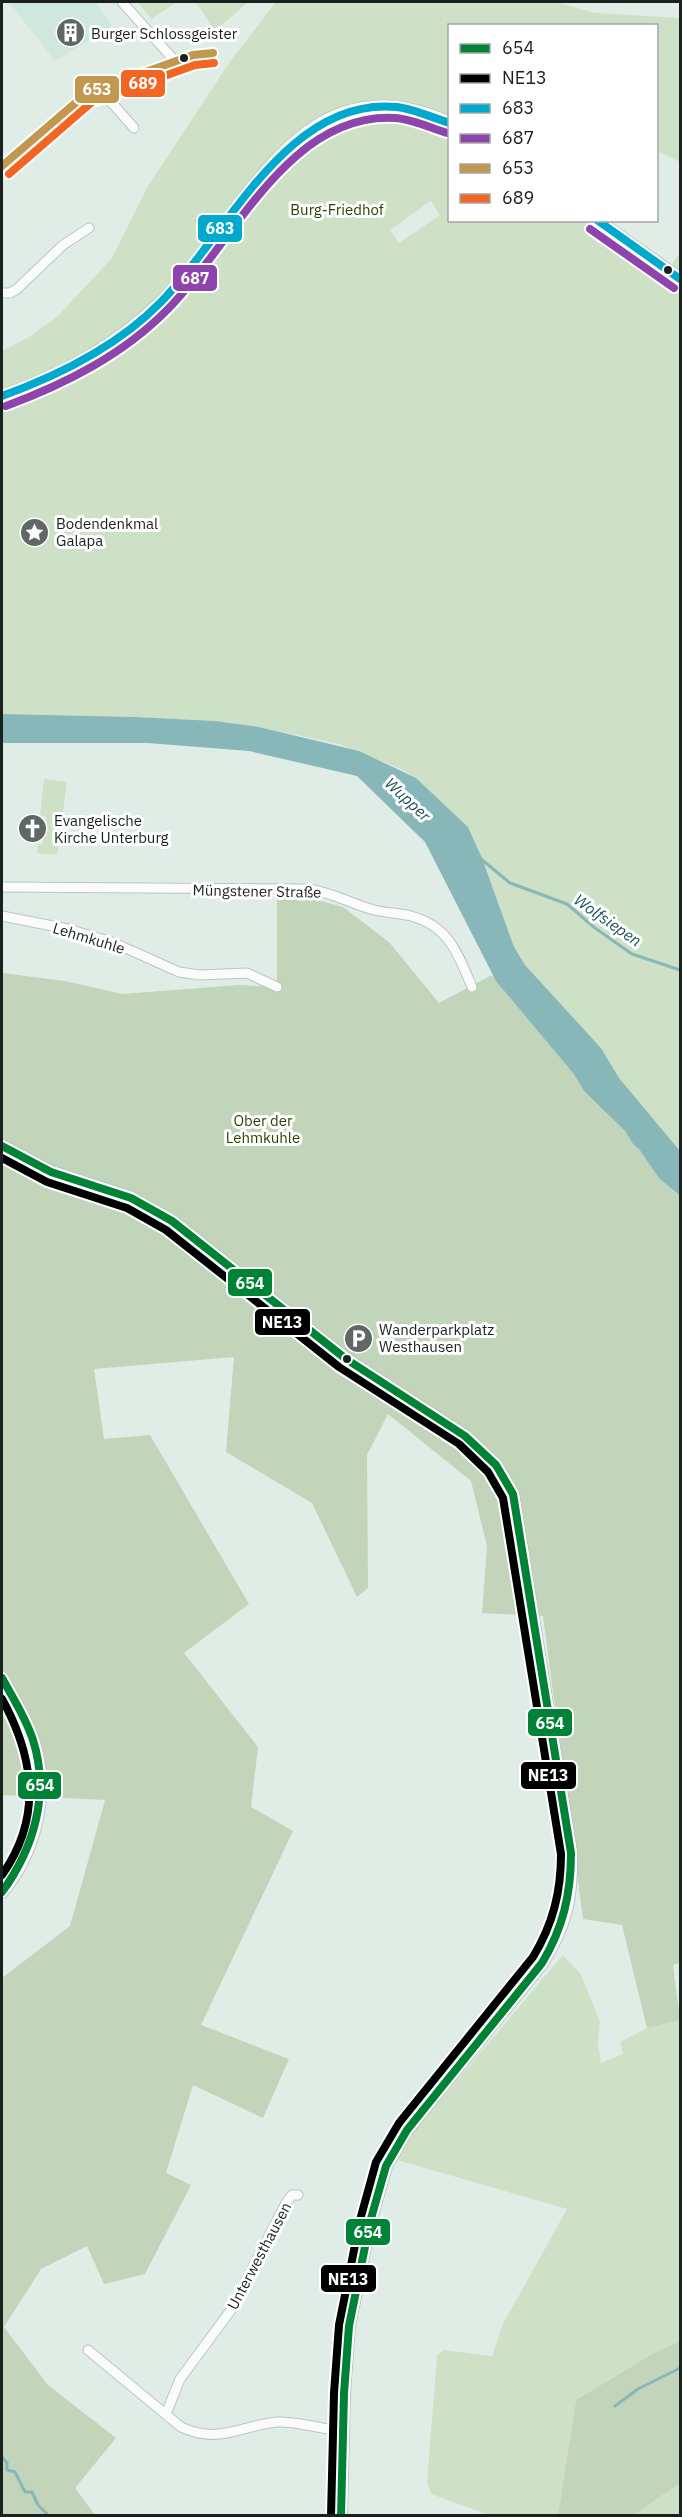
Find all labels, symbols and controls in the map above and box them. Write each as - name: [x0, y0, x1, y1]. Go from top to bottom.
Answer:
- building icon: Burger Schlossgeister: [54, 17, 86, 49]
- place label: Burger Schlossgeister: [91, 24, 238, 43]
- legend: [448, 24, 658, 222]
- text: 654: [502, 36, 535, 59]
- unlabelled marker: [178, 52, 190, 64]
- text: NE13: [502, 66, 547, 89]
- line badge: 689: [120, 69, 166, 98]
- text: 689: [129, 73, 157, 93]
- line badge: 653: [74, 75, 120, 104]
- text: 653: [83, 79, 111, 99]
- text: 683: [502, 96, 534, 119]
- text: 687: [502, 126, 534, 149]
- text: 653: [502, 156, 534, 179]
- text: 689: [502, 186, 534, 209]
- park label: Burg-Friedhof: [290, 200, 384, 219]
- line badge: 683: [197, 214, 243, 243]
- text: 683: [206, 218, 234, 238]
- line badge: 687: [172, 264, 218, 292]
- unlabelled marker: [662, 264, 674, 276]
- text: 687: [181, 268, 209, 288]
- place label: Bodendenkmal Galapa: [56, 514, 158, 550]
- place icon: Bodendenkmal Galapa: [19, 516, 51, 548]
- water label: Wupper: [381, 773, 436, 826]
- place label: Evangelische Kirche Unterburg: [54, 811, 169, 847]
- church icon: Evangelische Kirche Unterburg: [17, 813, 49, 845]
- street label: Müngstener Straße: [192, 880, 322, 902]
- water label: Wolfsiepen: [570, 889, 646, 951]
- street label: Lehmkuhle: [51, 918, 127, 958]
- park label: Ober der Lehmkuhle: [226, 1111, 300, 1147]
- line badge: 654: [227, 1268, 273, 1297]
- text: 654: [236, 1273, 265, 1293]
- line badge: NE13: [254, 1308, 311, 1336]
- text: NE13: [262, 1312, 302, 1332]
- place label: Wanderparkplatz Westhausen: [379, 1320, 494, 1356]
- parking icon: Wanderparkplatz Westhausen: [342, 1322, 374, 1354]
- unlabelled marker: [341, 1353, 353, 1365]
- line badge: 654: [527, 1708, 573, 1737]
- text: 654: [536, 1713, 565, 1733]
- line badge: NE13: [520, 1761, 577, 1790]
- text: NE13: [528, 1765, 568, 1785]
- line badge: 654: [17, 1771, 62, 1800]
- text: 654: [26, 1775, 55, 1795]
- street label: Unterwesthausen: [223, 2199, 295, 2313]
- line badge: 654: [345, 2218, 391, 2246]
- text: 654: [354, 2222, 383, 2242]
- line badge: NE13: [320, 2264, 377, 2293]
- text: NE13: [328, 2269, 368, 2289]

